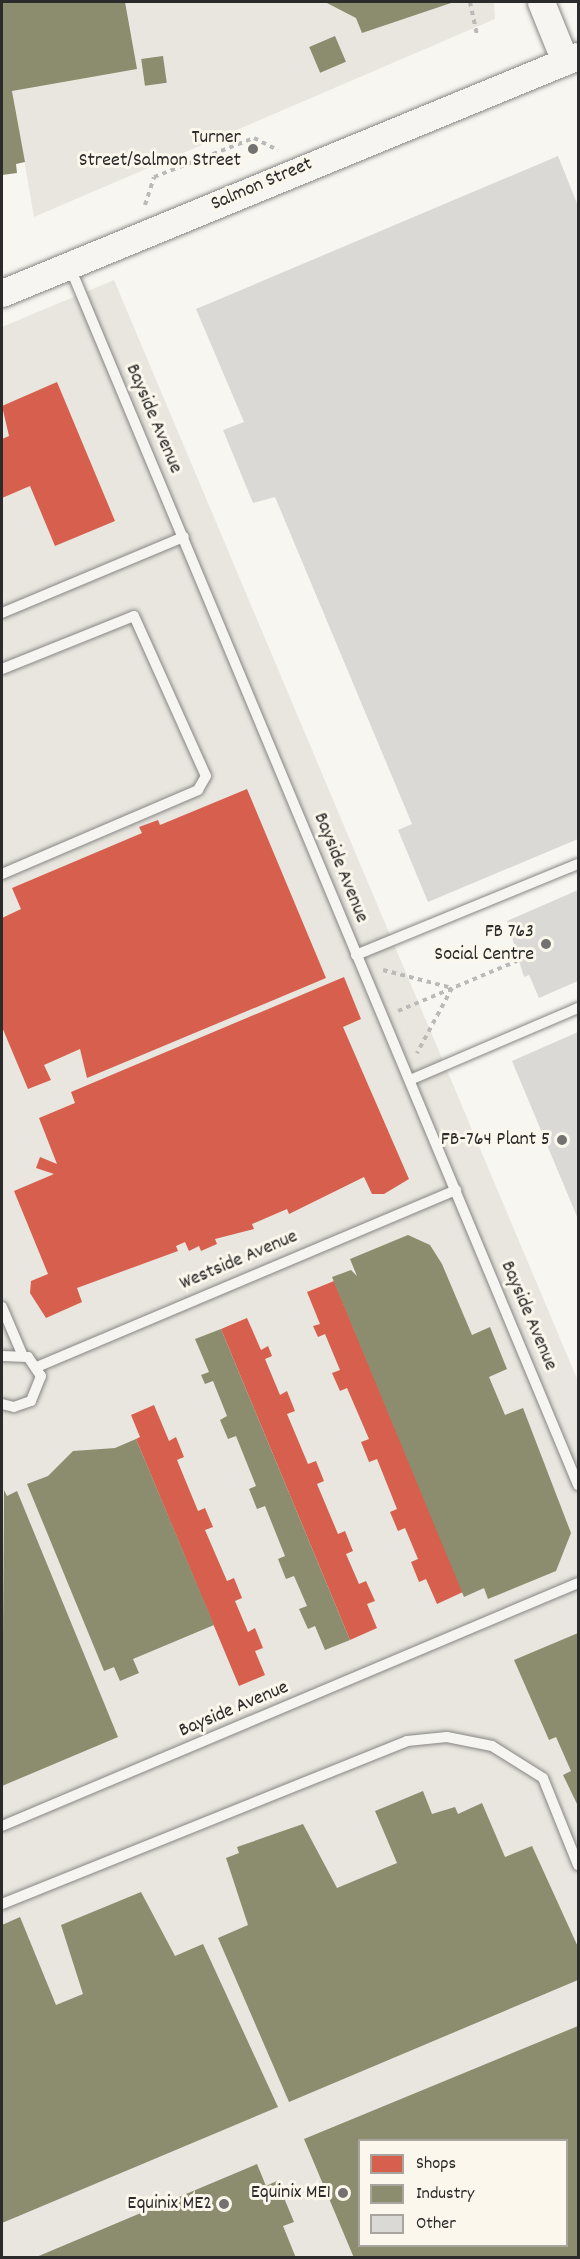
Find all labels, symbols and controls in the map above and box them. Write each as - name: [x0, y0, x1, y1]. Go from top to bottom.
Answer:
- place label: Turner Street/Salmon Street: [79, 126, 241, 173]
- marker: Turner Street/Salmon Street: [246, 142, 260, 156]
- street label: Salmon Street: [208, 153, 316, 217]
- street label: Bayside Avenue: [119, 361, 187, 477]
- street label: Bayside Avenue: [307, 809, 373, 927]
- place label: FB 763 Social Centre: [434, 921, 534, 968]
- marker: FB 763 Social Centre: [539, 937, 553, 951]
- place label: FB-764 Plant 5: [441, 1128, 550, 1152]
- marker: FB-764 Plant 5: [555, 1133, 569, 1147]
- street label: Westside Avenue: [176, 1225, 302, 1297]
- street label: Bayside Avenue: [494, 1258, 562, 1374]
- street label: Bayside Avenue: [176, 1676, 292, 1744]
- legend: [358, 2139, 568, 2247]
- text: Shops: [416, 2152, 456, 2177]
- place label: Equinix ME1: [251, 2181, 331, 2205]
- text: Industry: [416, 2182, 474, 2207]
- marker: Equinix ME1: [336, 2186, 350, 2200]
- place label: Equinix ME2: [127, 2192, 212, 2216]
- marker: Equinix ME2: [217, 2197, 231, 2211]
- text: Other: [416, 2212, 456, 2237]

